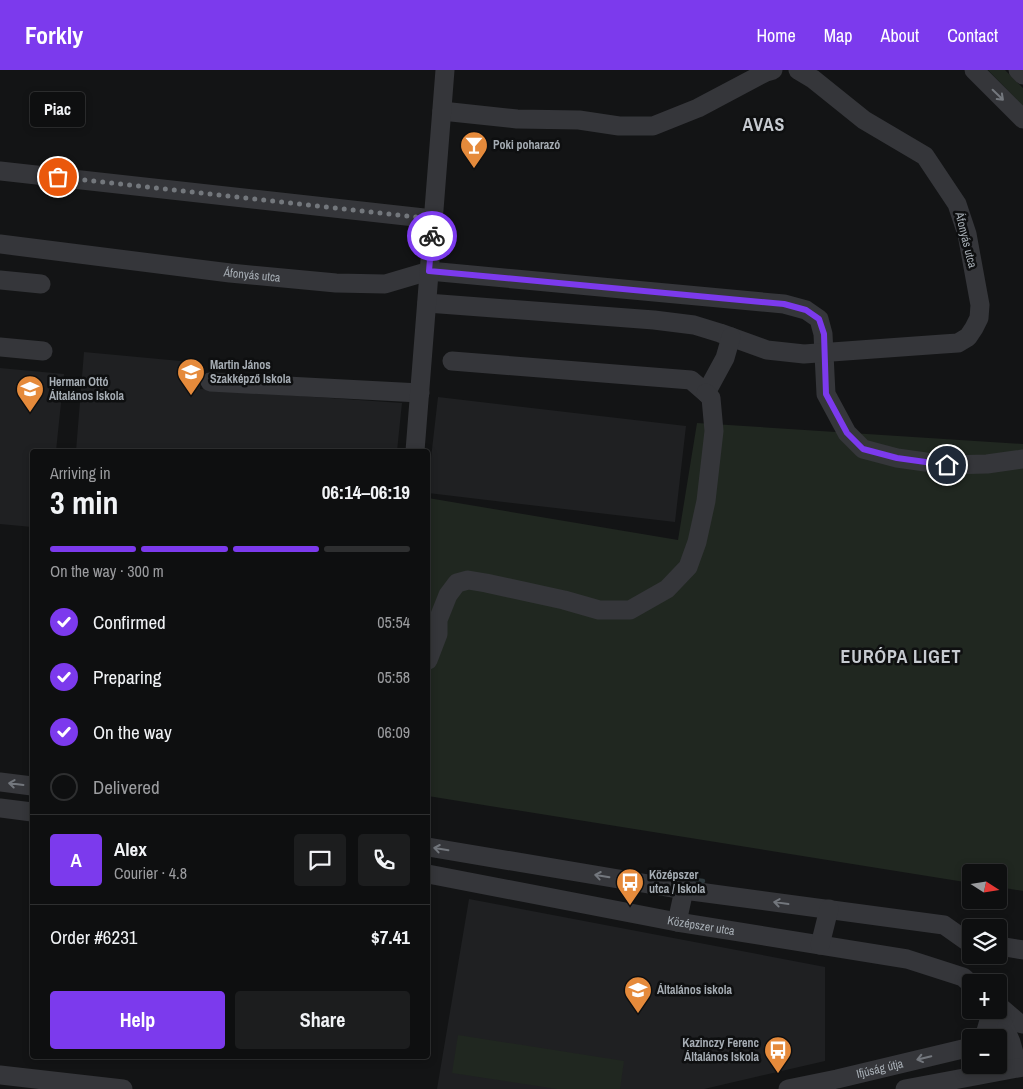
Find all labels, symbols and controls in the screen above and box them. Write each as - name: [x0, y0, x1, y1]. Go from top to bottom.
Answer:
- text: Forkly: [25, 19, 83, 51]
- text: Home: [756, 23, 796, 48]
- text: Map: [824, 23, 853, 48]
- text: About: [881, 23, 919, 48]
- text: Contact: [947, 23, 998, 48]
- one-way arrow: [992, 89, 1004, 101]
- callout: Piac: [30, 92, 86, 127]
- text: Piac: [44, 98, 71, 120]
- district label: AVAS: [743, 112, 785, 137]
- bar icon: Poki poharazó: [459, 130, 489, 169]
- place label: Poki poharazó: [493, 137, 560, 153]
- pin: [37, 156, 79, 198]
- icon: bag: [44, 163, 72, 191]
- street label: Áfonyás utca: [951, 209, 981, 270]
- courier: [407, 211, 457, 261]
- icon: bike: [418, 222, 446, 250]
- street label: Áfonyás utca: [222, 264, 282, 286]
- school or university icon: Martin János Szakképző Iskola: [176, 357, 206, 396]
- place label: Martin János Szakképző Iskola: [210, 357, 291, 387]
- school or university icon: Herman Ottó Általános Iskola: [15, 374, 45, 413]
- place label: Herman Ottó Általános Iskola: [49, 374, 124, 404]
- pin: [926, 444, 968, 486]
- icon: home: [933, 451, 961, 479]
- text: Arriving in: [50, 462, 111, 484]
- text: 06:14–06:19: [322, 479, 410, 505]
- text: 3 min: [50, 481, 119, 524]
- text: On the way · 300 m: [50, 560, 164, 582]
- icon: check: [50, 608, 78, 636]
- text: Confirmed: [93, 609, 166, 635]
- text: 05:54: [377, 611, 410, 633]
- district label: EURÓPA LIGET: [840, 644, 962, 669]
- icon: check: [50, 663, 78, 691]
- text: Preparing: [93, 664, 161, 690]
- text: 05:58: [377, 666, 410, 688]
- icon: check: [50, 718, 78, 746]
- text: On the way: [93, 719, 172, 745]
- text: 06:09: [377, 721, 410, 743]
- text: Delivered: [93, 774, 160, 800]
- one-way arrow: [9, 779, 25, 789]
- button: chat: [294, 834, 346, 886]
- button: phone: [358, 834, 410, 886]
- text: Alex: [114, 836, 147, 862]
- one-way arrow: [434, 844, 450, 854]
- text: A: [70, 847, 82, 873]
- text: Courier · 4.8: [114, 862, 187, 884]
- north arrow: [962, 864, 1008, 909]
- map controls: [962, 864, 1007, 1074]
- bus stop icon: Középszer utca / Iskola: [615, 867, 645, 906]
- place label: Középszer utca / Iskola: [649, 867, 706, 897]
- one-way arrow: [594, 871, 610, 881]
- one-way arrow: [773, 898, 789, 908]
- street label: Középszer utca: [666, 912, 736, 939]
- button: layers: [962, 919, 1007, 964]
- text: Order #6231: [50, 924, 137, 950]
- text: $7.41: [371, 924, 410, 950]
- button: +: [962, 974, 1007, 1019]
- school or university icon: Általános iskola: [623, 975, 653, 1014]
- place label: Általános iskola: [657, 982, 732, 998]
- button: Help: [50, 991, 225, 1049]
- button: Share: [235, 991, 410, 1049]
- button: −: [962, 1029, 1007, 1074]
- place label: Kazinczy Ferenc Általános Iskola: [682, 1035, 760, 1065]
- bus stop icon: Kazinczy Ferenc Általános Iskola: [763, 1035, 793, 1074]
- one-way arrow: [916, 1054, 932, 1063]
- street label: Ifjúság útja: [855, 1055, 905, 1082]

